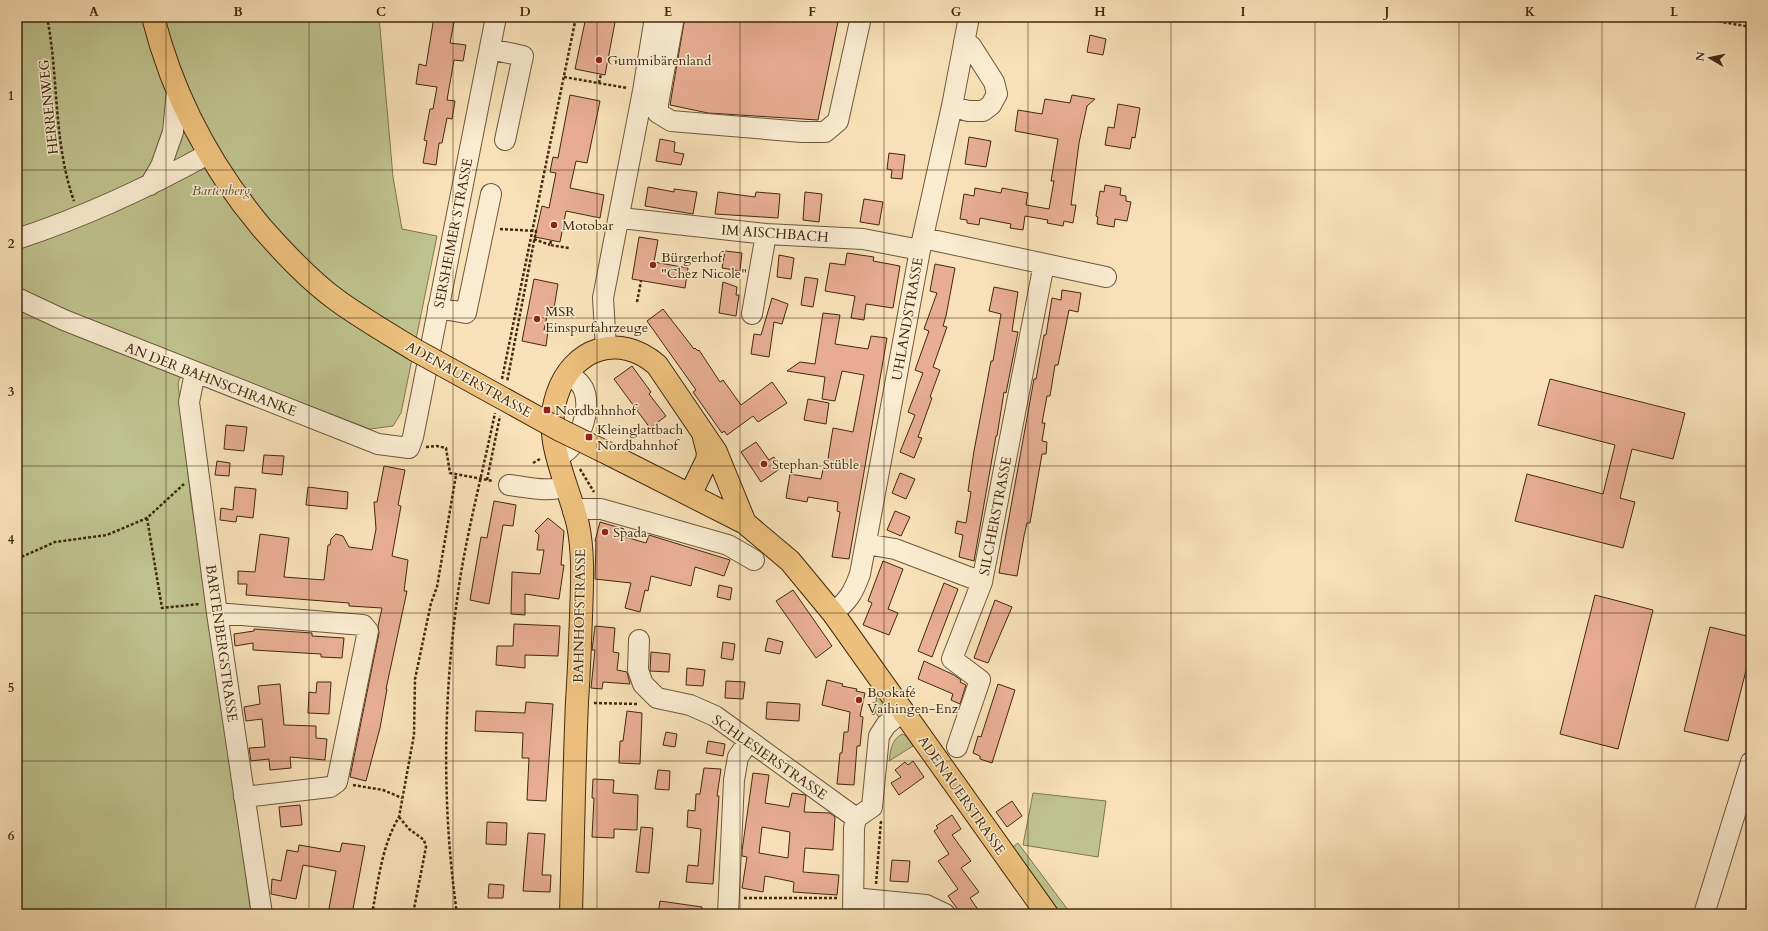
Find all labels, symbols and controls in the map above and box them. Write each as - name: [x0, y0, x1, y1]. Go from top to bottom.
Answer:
- text: A: [89, 3, 99, 21]
- text: B: [233, 3, 243, 21]
- text: C: [376, 3, 386, 21]
- text: D: [519, 3, 531, 21]
- text: E: [664, 3, 672, 21]
- text: F: [808, 3, 816, 21]
- text: G: [951, 3, 962, 21]
- text: H: [1094, 3, 1106, 21]
- text: I: [1240, 3, 1246, 21]
- text: J: [1383, 3, 1390, 21]
- text: K: [1525, 3, 1536, 21]
- text: L: [1670, 3, 1679, 21]
- north arrow: [1690, 38, 1730, 78]
- text: N: [1692, 50, 1709, 62]
- place label: Gummibärenland: [607, 51, 712, 70]
- marker: Gummibärenland: [594, 55, 604, 65]
- street label: HERRENWEG: [34, 58, 63, 155]
- text: 1: [8, 87, 14, 105]
- street label: SERSHEIMER STRASSE: [430, 156, 477, 310]
- park label: Bartenberg: [192, 181, 251, 200]
- place label: Motobar: [562, 216, 614, 235]
- marker: Motobar: [549, 220, 559, 230]
- street label: IM AISCHBACH: [721, 220, 830, 247]
- text: 2: [8, 235, 15, 253]
- place label: Bürgerhof "Chez Nicole": [661, 248, 747, 283]
- street label: UHLANDSTRASSE: [887, 256, 928, 382]
- marker: Bürgerhof "Chez Nicole": [648, 260, 658, 270]
- place label: MSR Einspurfahrzeuge: [545, 302, 648, 337]
- marker: MSR Einspurfahrzeuge: [532, 314, 542, 324]
- street label: ADENAUERSTRASSE: [402, 337, 535, 422]
- street label: AN DER BAHNSCHRANKE: [122, 338, 300, 421]
- text: 3: [8, 383, 15, 401]
- place label: Nordbahnhof: [555, 401, 639, 420]
- marker: Nordbahnhof: [542, 405, 552, 415]
- place label: Kleinglattbach Nordbahnhof: [597, 420, 683, 455]
- marker: Kleinglattbach Nordbahnhof: [584, 432, 594, 442]
- place label: Stephan Stüble: [772, 455, 859, 474]
- street label: SILCHERSTRASSE: [975, 455, 1016, 577]
- marker: Stephan Stüble: [759, 459, 769, 469]
- place label: Spada: [613, 523, 647, 542]
- marker: Spada: [600, 527, 610, 537]
- text: 4: [8, 531, 15, 549]
- street label: BAHNHOFSTRASSE: [569, 548, 590, 683]
- street label: BARTENBERGSTRASSE: [201, 563, 242, 723]
- text: 5: [8, 679, 14, 697]
- place label: Bookafé Vaihingen-Enz: [867, 683, 959, 718]
- marker: Bookafé Vaihingen-Enz: [854, 695, 864, 705]
- street label: SCHLESIERSTRASSE: [708, 711, 831, 804]
- street label: ADENAUERSTRASSE: [913, 732, 1010, 859]
- text: 6: [8, 827, 15, 845]

